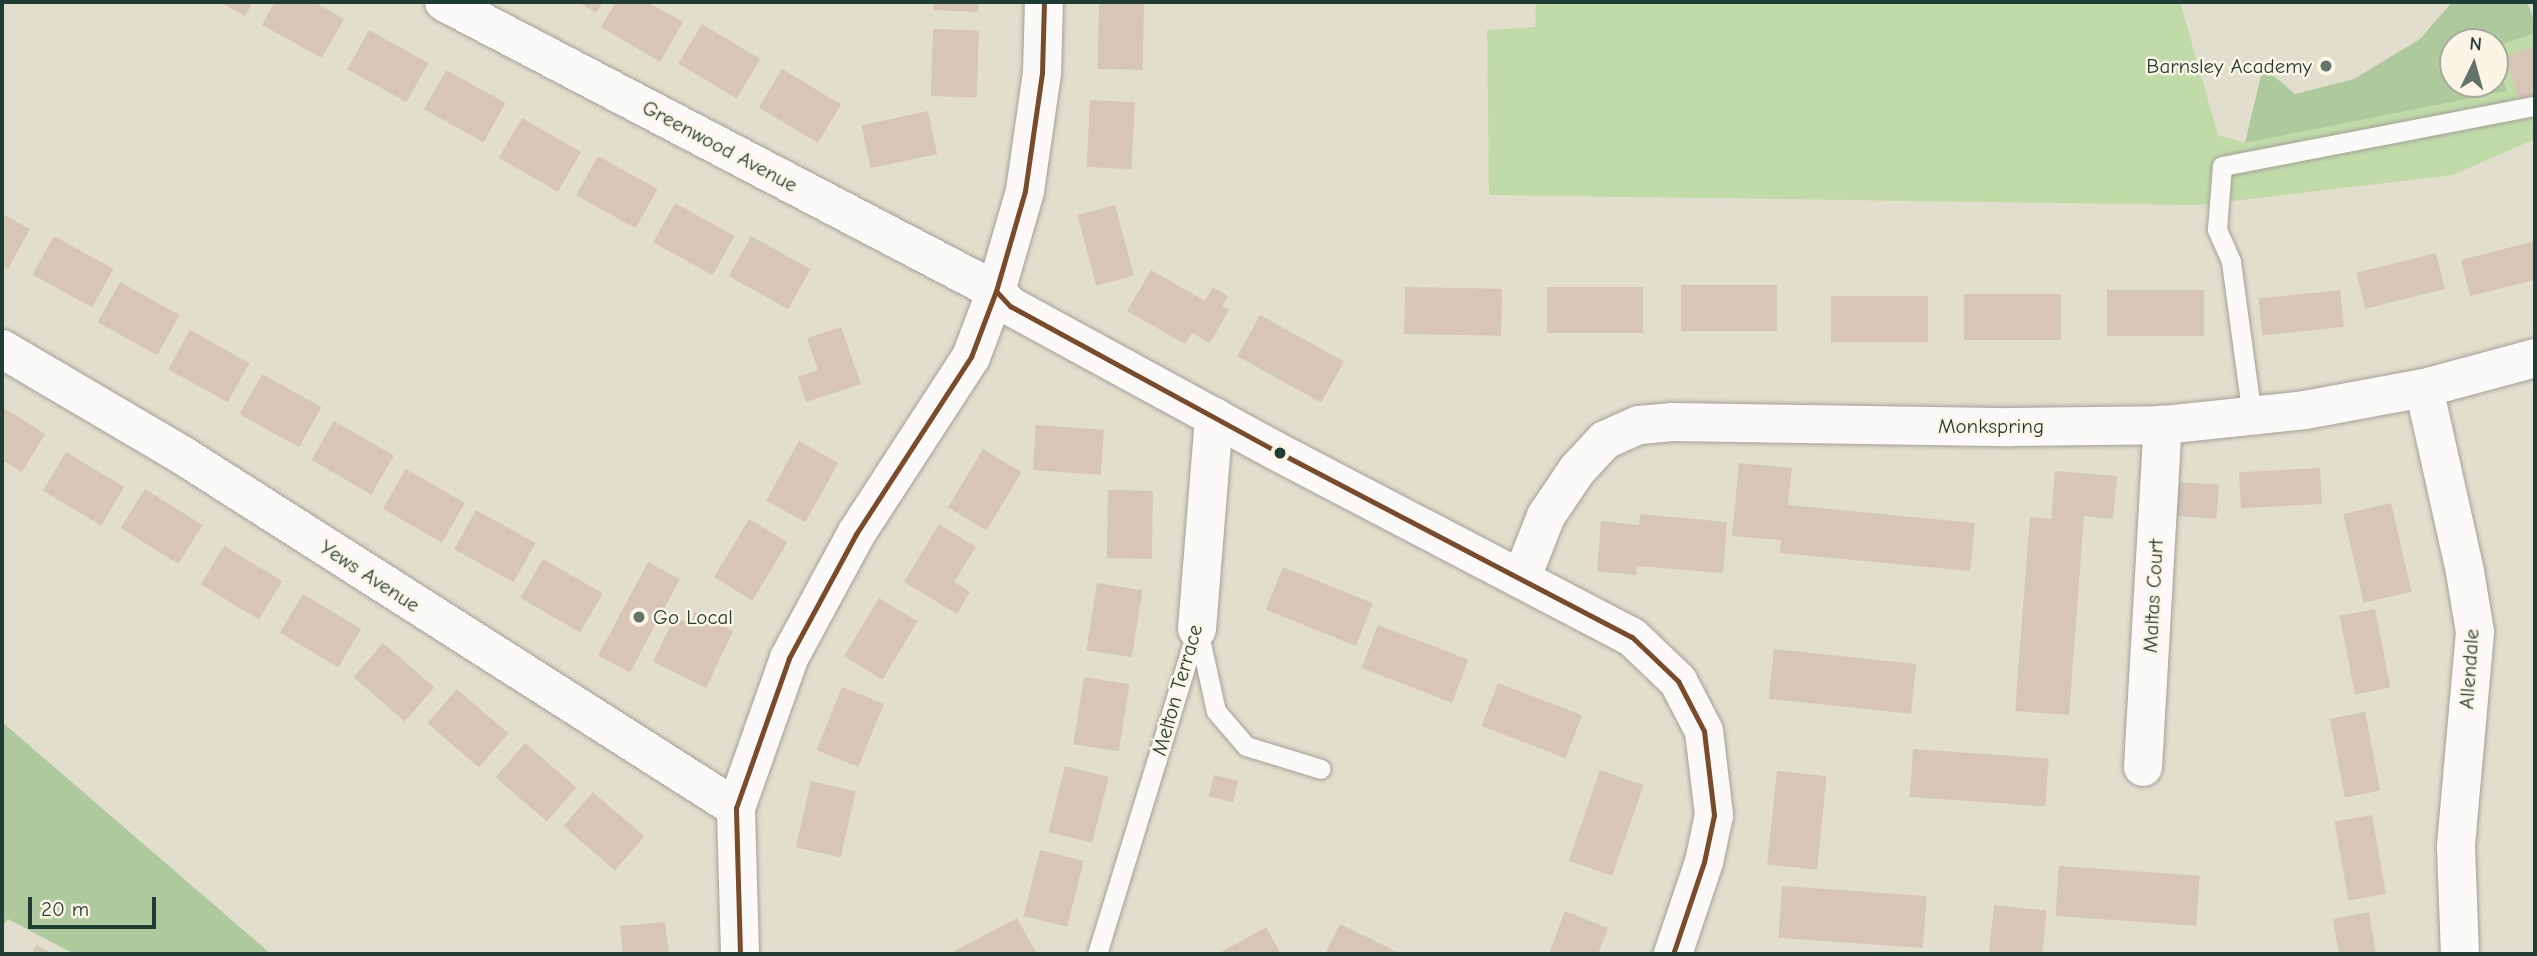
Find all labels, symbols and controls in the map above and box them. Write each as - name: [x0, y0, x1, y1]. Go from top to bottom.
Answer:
- north arrow: [2439, 28, 2509, 98]
- text: N: [2469, 33, 2483, 56]
- place label: Barnsley Academy: [2146, 53, 2312, 79]
- marker: Barnsley Academy: [2318, 58, 2334, 74]
- street label: Greenwood Avenue: [638, 94, 802, 198]
- street label: Monkspring: [1938, 413, 2044, 439]
- unlabelled marker: [1273, 446, 1287, 460]
- street label: Yews Avenue: [315, 534, 425, 618]
- street label: Maltas Court: [2137, 538, 2169, 654]
- place label: Go Local: [653, 604, 733, 630]
- marker: Go Local: [631, 609, 647, 625]
- street label: Melton Terrace: [1146, 621, 1208, 759]
- street label: Allendale: [2454, 628, 2484, 710]
- scale bar: [32, 883, 159, 927]
- text: 20 m: [41, 897, 89, 921]

